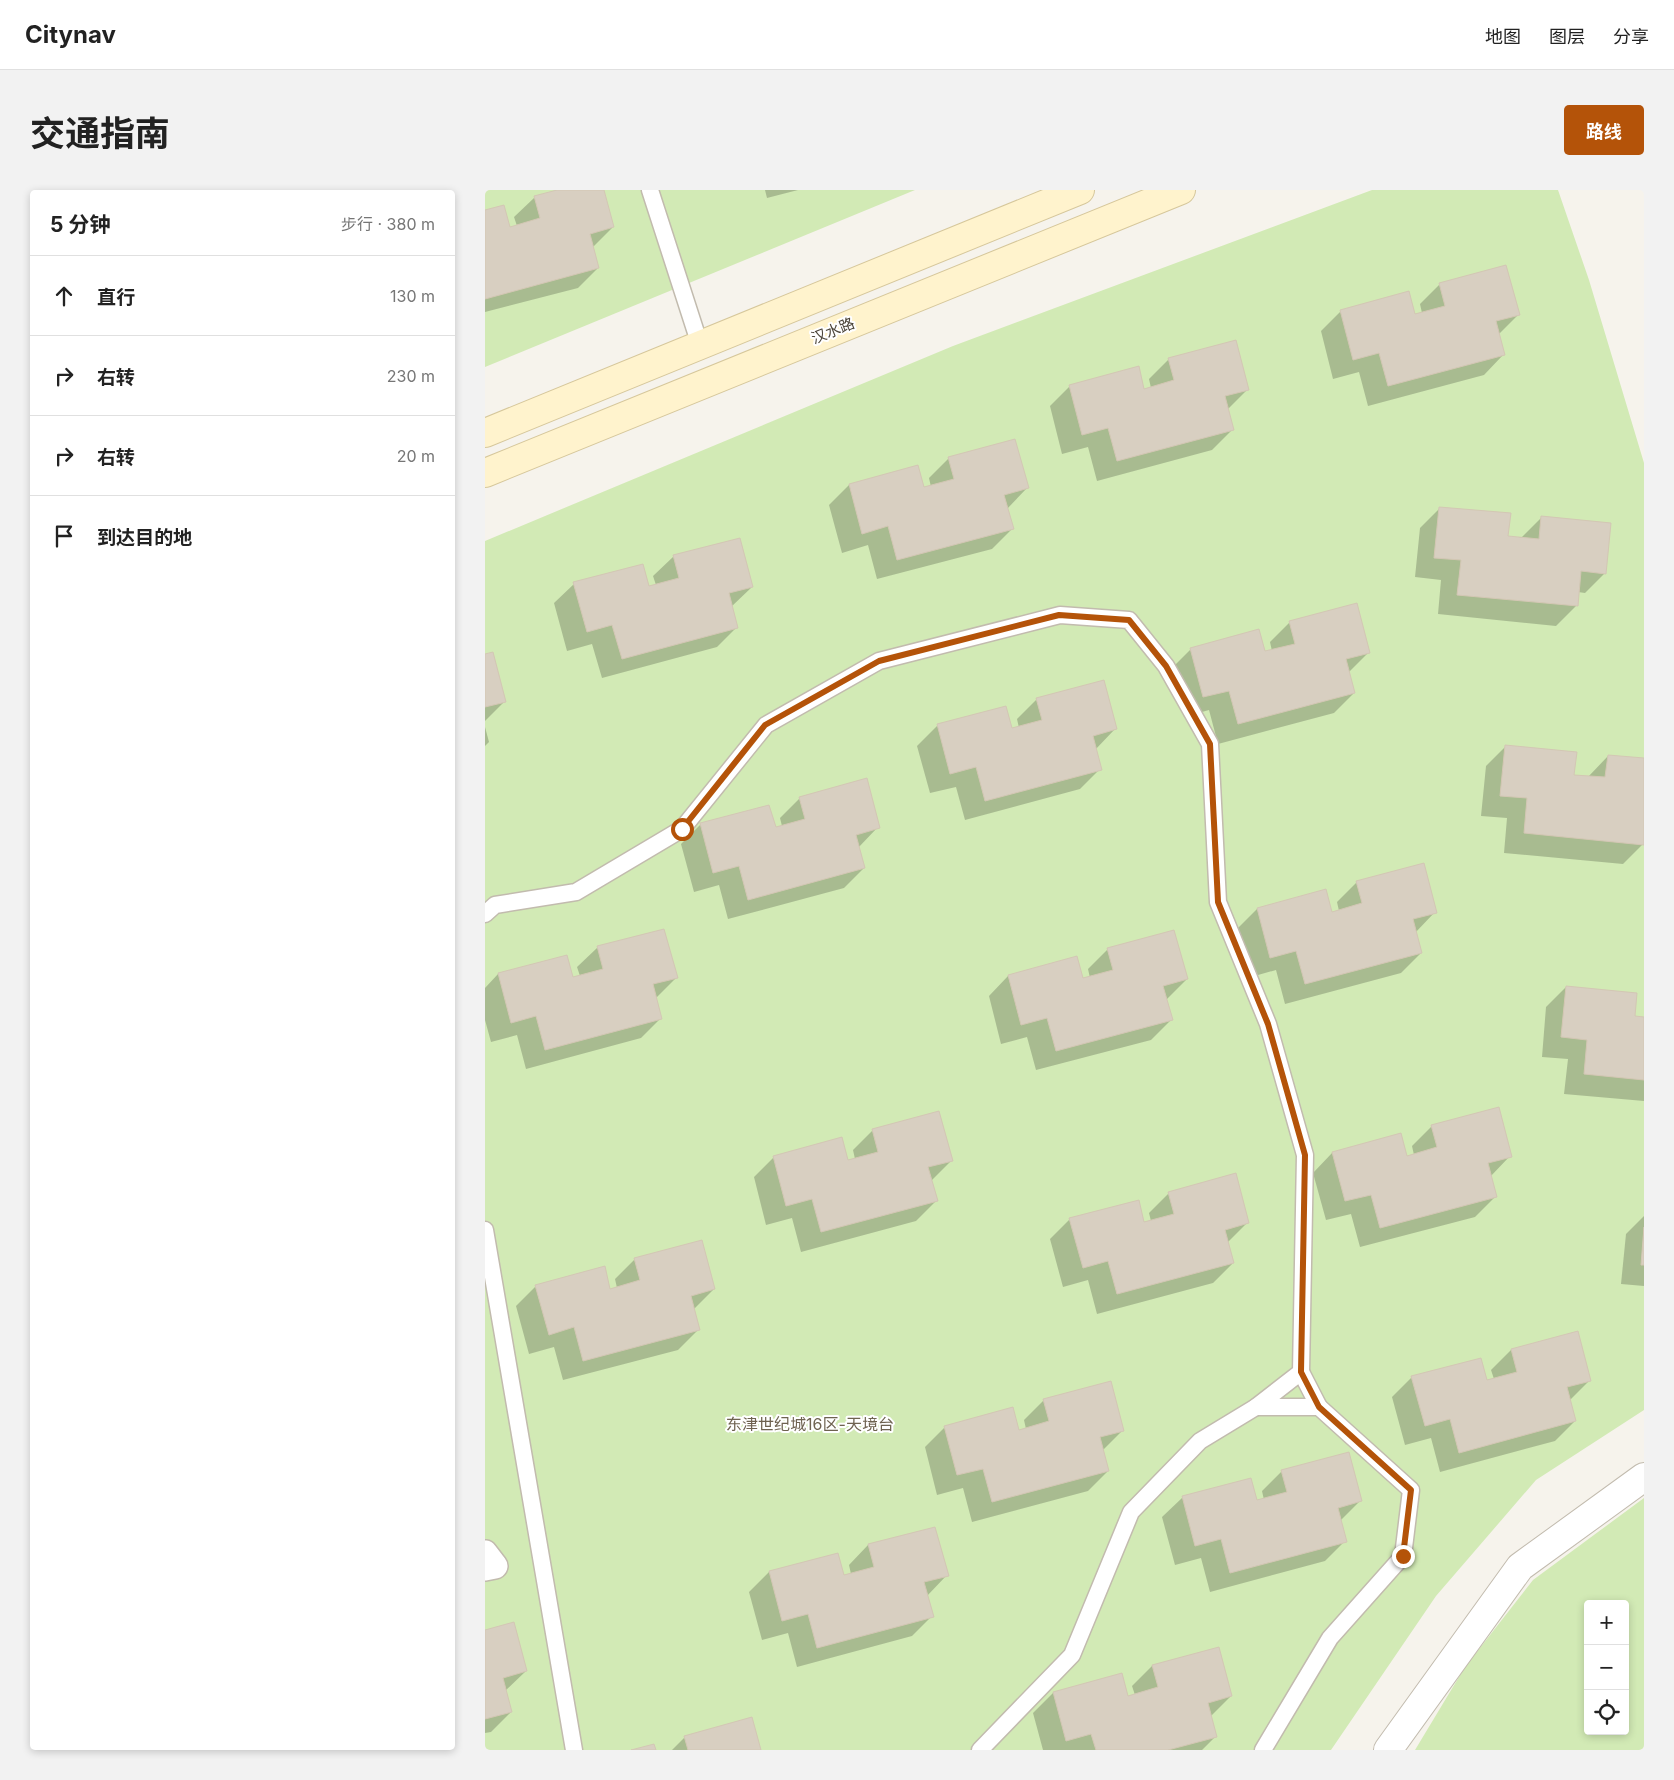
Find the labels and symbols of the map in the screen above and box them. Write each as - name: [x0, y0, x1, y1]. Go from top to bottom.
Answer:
- street label: 汉水路: [808, 313, 857, 348]
- route start: [671, 818, 694, 841]
- district label: 东津世纪城16区-天境台: [726, 1414, 894, 1434]
- route end: [1392, 1545, 1415, 1568]

